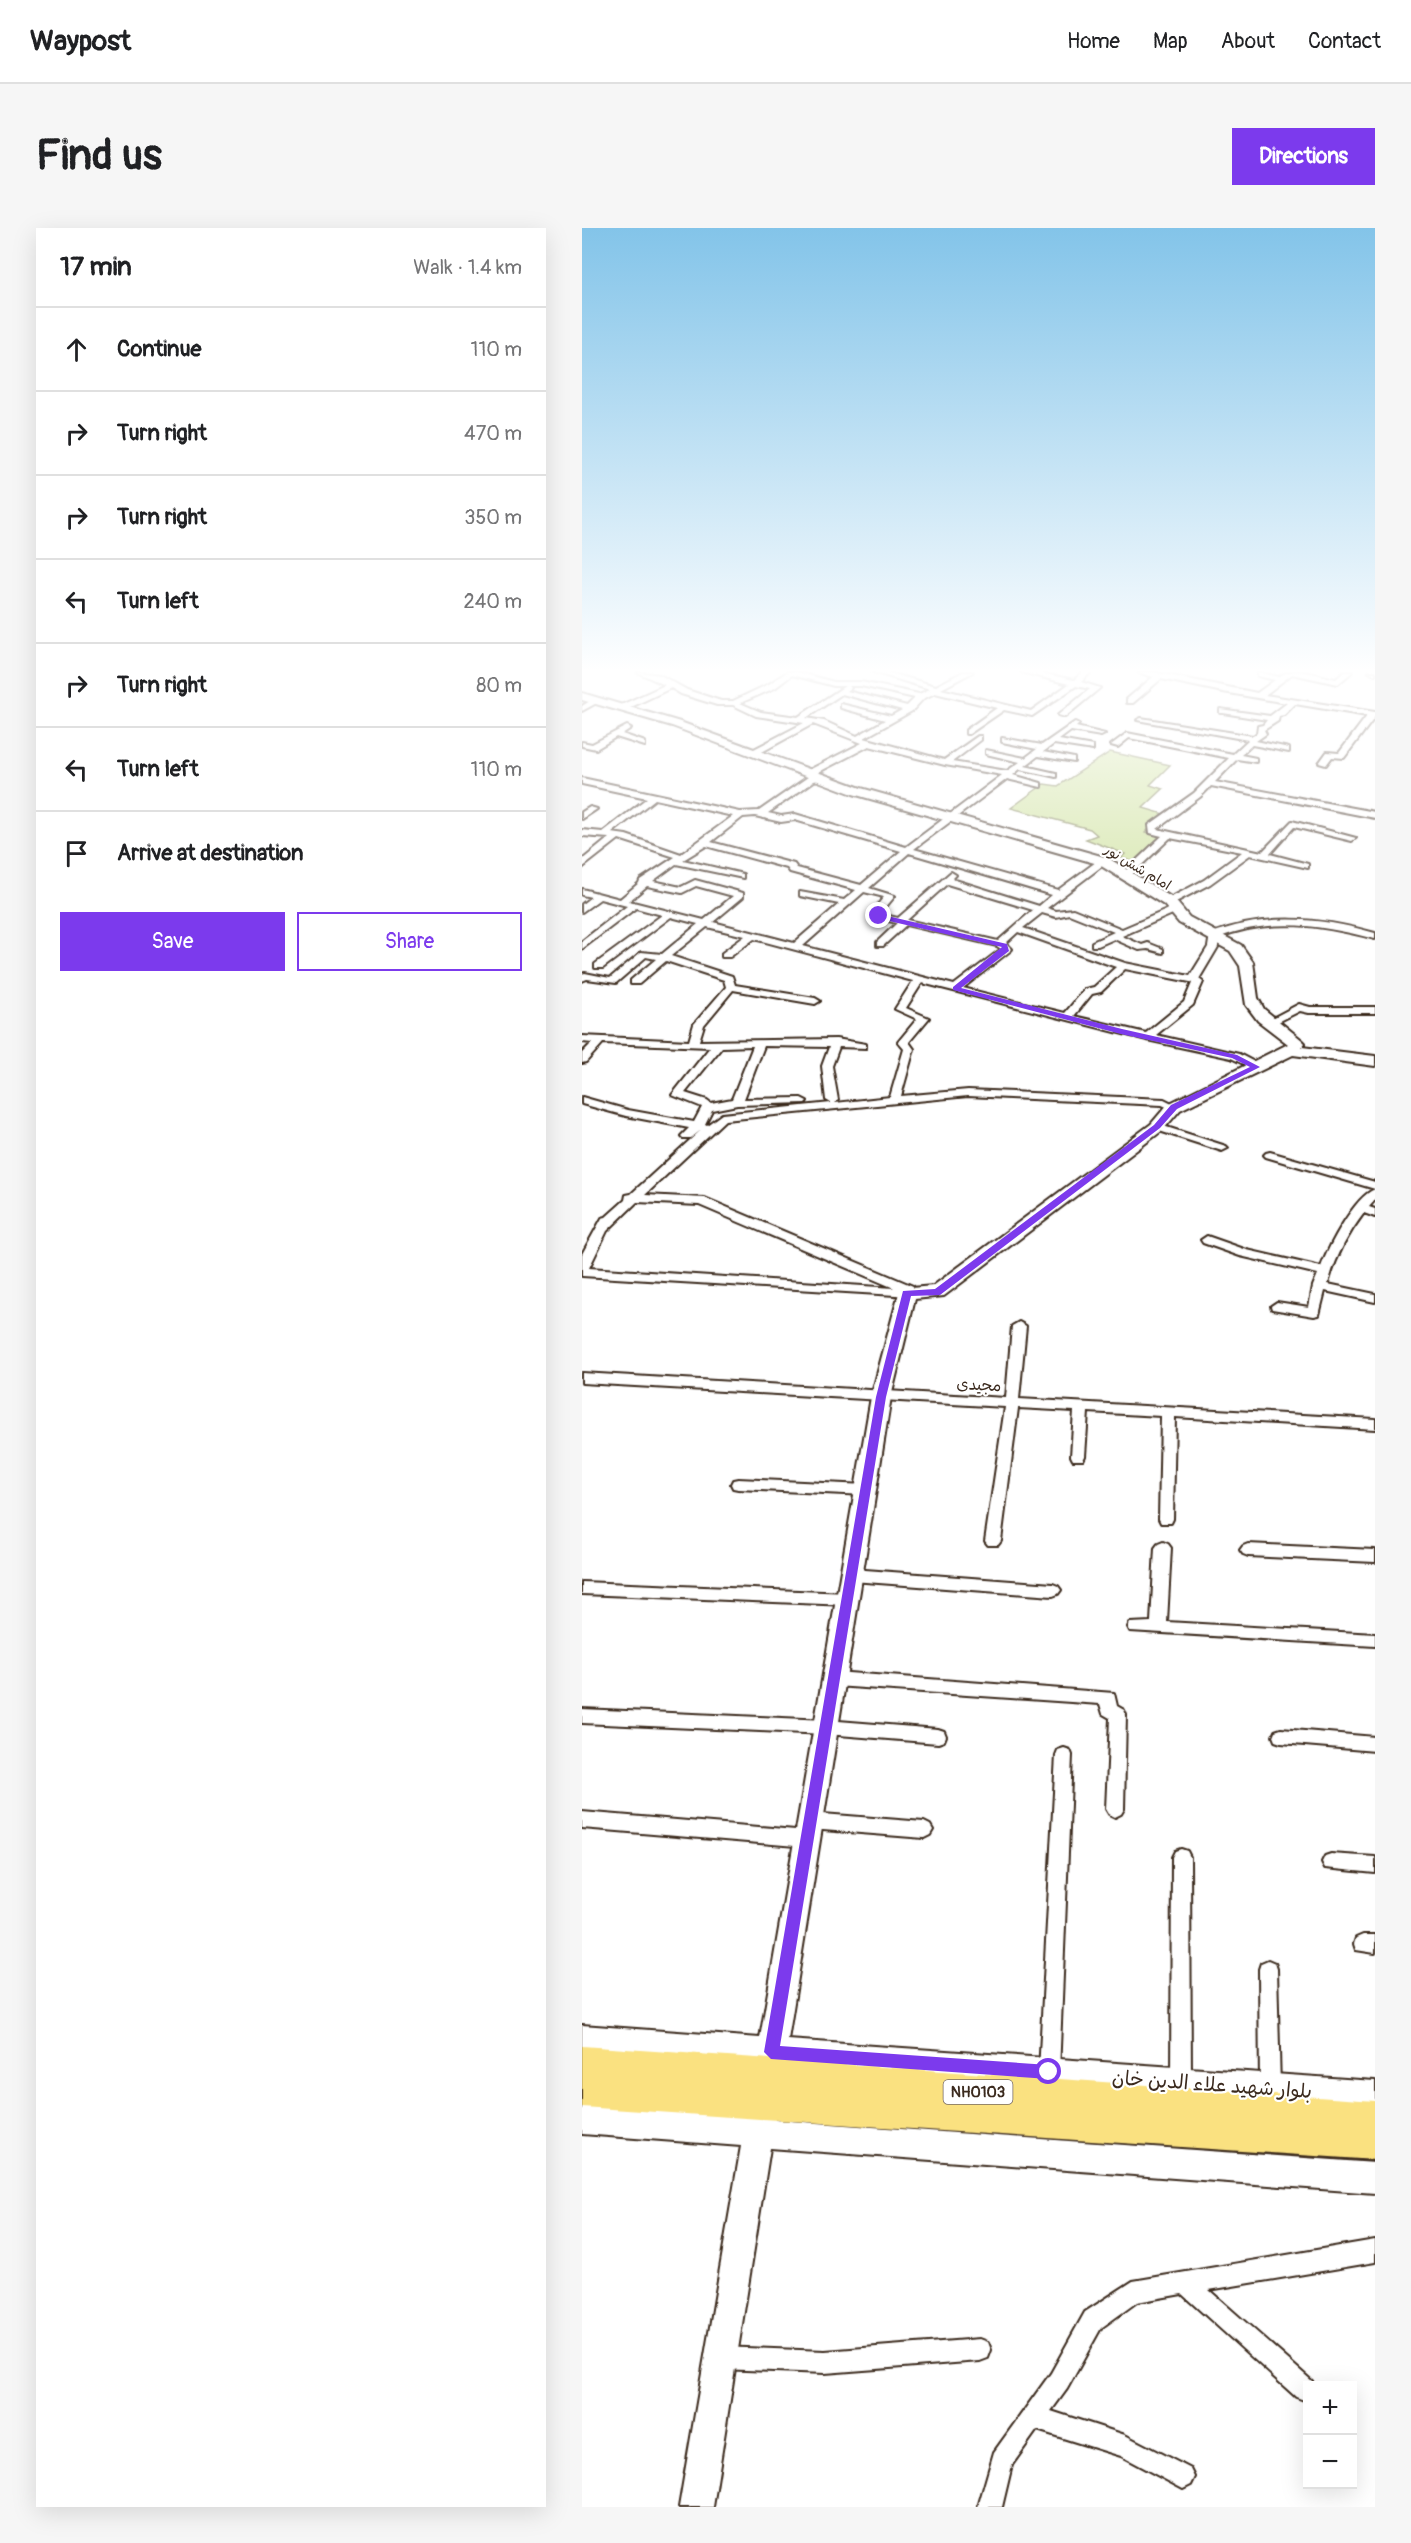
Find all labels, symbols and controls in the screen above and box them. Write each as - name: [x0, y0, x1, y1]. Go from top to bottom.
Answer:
- text: Waypost: [30, 24, 131, 59]
- text: Home: [1067, 28, 1120, 55]
- text: Map: [1153, 28, 1188, 55]
- text: About: [1221, 28, 1275, 55]
- text: Contact: [1308, 28, 1381, 55]
- button: Directions: [1232, 128, 1375, 185]
- text: Find us: [36, 130, 162, 182]
- text: 17 min: [60, 251, 132, 283]
- text: Walk · 1.4 km: [413, 255, 522, 280]
- icon: ahead: [60, 333, 93, 366]
- text: Continue: [117, 335, 201, 363]
- text: 110 m: [471, 337, 522, 362]
- icon: right: [60, 417, 93, 450]
- text: Turn right: [117, 419, 207, 447]
- text: 470 m: [464, 421, 522, 446]
- icon: right: [60, 501, 93, 534]
- text: Turn right: [117, 503, 207, 531]
- text: 350 m: [464, 505, 522, 530]
- icon: left: [60, 585, 93, 618]
- text: Turn left: [117, 587, 199, 615]
- text: 240 m: [463, 589, 522, 614]
- icon: right: [60, 669, 93, 702]
- text: Turn right: [117, 671, 207, 699]
- text: 80 m: [476, 673, 522, 698]
- icon: left: [60, 753, 93, 786]
- text: Turn left: [117, 755, 199, 783]
- text: 110 m: [471, 757, 522, 782]
- icon: arrive: [60, 837, 93, 870]
- text: Arrive at destination: [117, 839, 303, 867]
- street label: امام شش نور: [1099, 840, 1174, 896]
- route end: [865, 902, 891, 928]
- button: Save: [60, 912, 285, 971]
- button: Share: [297, 912, 522, 971]
- street label: مجیدی: [956, 1374, 1002, 1396]
- route start: [1035, 2058, 1061, 2084]
- street label: بلوار شهید علاء الدین خان: [1111, 2065, 1313, 2104]
- road number: NH0103: [944, 2080, 1012, 2104]
- map controls: [1303, 2381, 1357, 2489]
- button: +: [1303, 2381, 1357, 2435]
- button: −: [1303, 2435, 1357, 2489]

